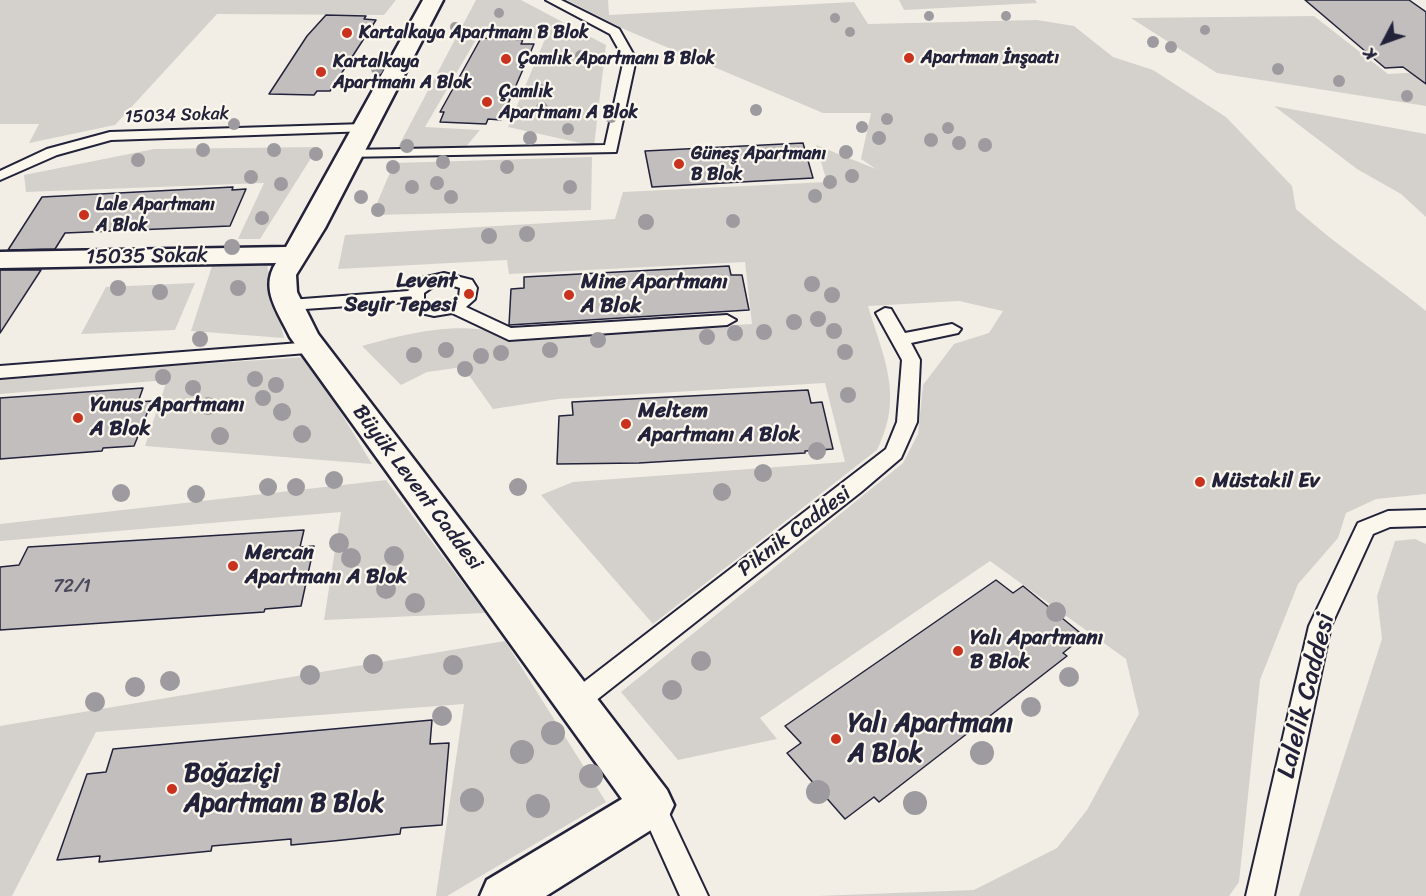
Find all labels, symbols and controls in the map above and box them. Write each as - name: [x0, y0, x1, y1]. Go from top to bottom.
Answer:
- north arrow: [1354, 12, 1414, 72]
- place label: Kartalkaya Apartmanı B Blok: [359, 22, 588, 44]
- marker: Kartalkaya Apartmanı B Blok: [340, 26, 354, 40]
- text: K: [1356, 41, 1384, 67]
- place label: Apartman İnşaatı: [921, 47, 1059, 69]
- place label: Çamlık Apartmanı B Blok: [518, 48, 715, 70]
- place label: Kartalkaya Apartmanı A Blok: [333, 51, 472, 94]
- marker: Apartman İnşaatı: [902, 51, 916, 65]
- marker: Çamlık Apartmanı B Blok: [499, 52, 513, 66]
- marker: Kartalkaya Apartmanı A Blok: [314, 65, 328, 79]
- place label: Çamlık Apartmanı A Blok: [499, 81, 638, 124]
- marker: Çamlık Apartmanı A Blok: [480, 95, 494, 109]
- street label: 15034 Sokak: [124, 103, 230, 129]
- place label: Güneş Apartmanı B Blok: [691, 143, 826, 186]
- marker: Güneş Apartmanı B Blok: [672, 157, 686, 171]
- place label: Lale Apartmanı A Blok: [96, 194, 215, 236]
- marker: Lale Apartmanı A Blok: [77, 208, 91, 222]
- street label: 15035 Sokak: [86, 243, 208, 271]
- place label: Levent Seyir Tepesi: [344, 269, 457, 319]
- place label: Mine Apartmanı A Blok: [581, 270, 728, 320]
- marker: Levent Seyir Tepesi: [462, 287, 476, 301]
- marker: Mine Apartmanı A Blok: [562, 288, 576, 302]
- place label: Yunus Apartmanı A Blok: [90, 393, 245, 443]
- place label: Meltem Apartmanı A Blok: [638, 399, 800, 449]
- street label: Büyük Levent Caddesi: [347, 400, 487, 576]
- marker: Yunus Apartmanı A Blok: [71, 411, 85, 425]
- marker: Meltem Apartmanı A Blok: [619, 417, 633, 431]
- place label: Müstakil Ev: [1212, 469, 1320, 495]
- marker: Müstakil Ev: [1193, 475, 1207, 489]
- street label: Piknik Caddesi: [734, 481, 856, 583]
- place label: Mercan Apartmanı A Blok: [245, 541, 407, 591]
- marker: Mercan Apartmanı A Blok: [226, 559, 240, 573]
- house number: 72/1: [53, 576, 91, 598]
- street label: Lalelik Caddesi: [1271, 610, 1343, 782]
- place label: Yalı Apartmanı B Blok: [970, 626, 1103, 676]
- marker: Yalı Apartmanı B Blok: [951, 644, 965, 658]
- place label: Yalı Apartmanı A Blok: [848, 708, 1013, 770]
- marker: Yalı Apartmanı A Blok: [829, 732, 843, 746]
- place label: Boğaziçi Apartmanı B Blok: [184, 758, 384, 820]
- marker: Boğaziçi Apartmanı B Blok: [165, 782, 179, 796]

